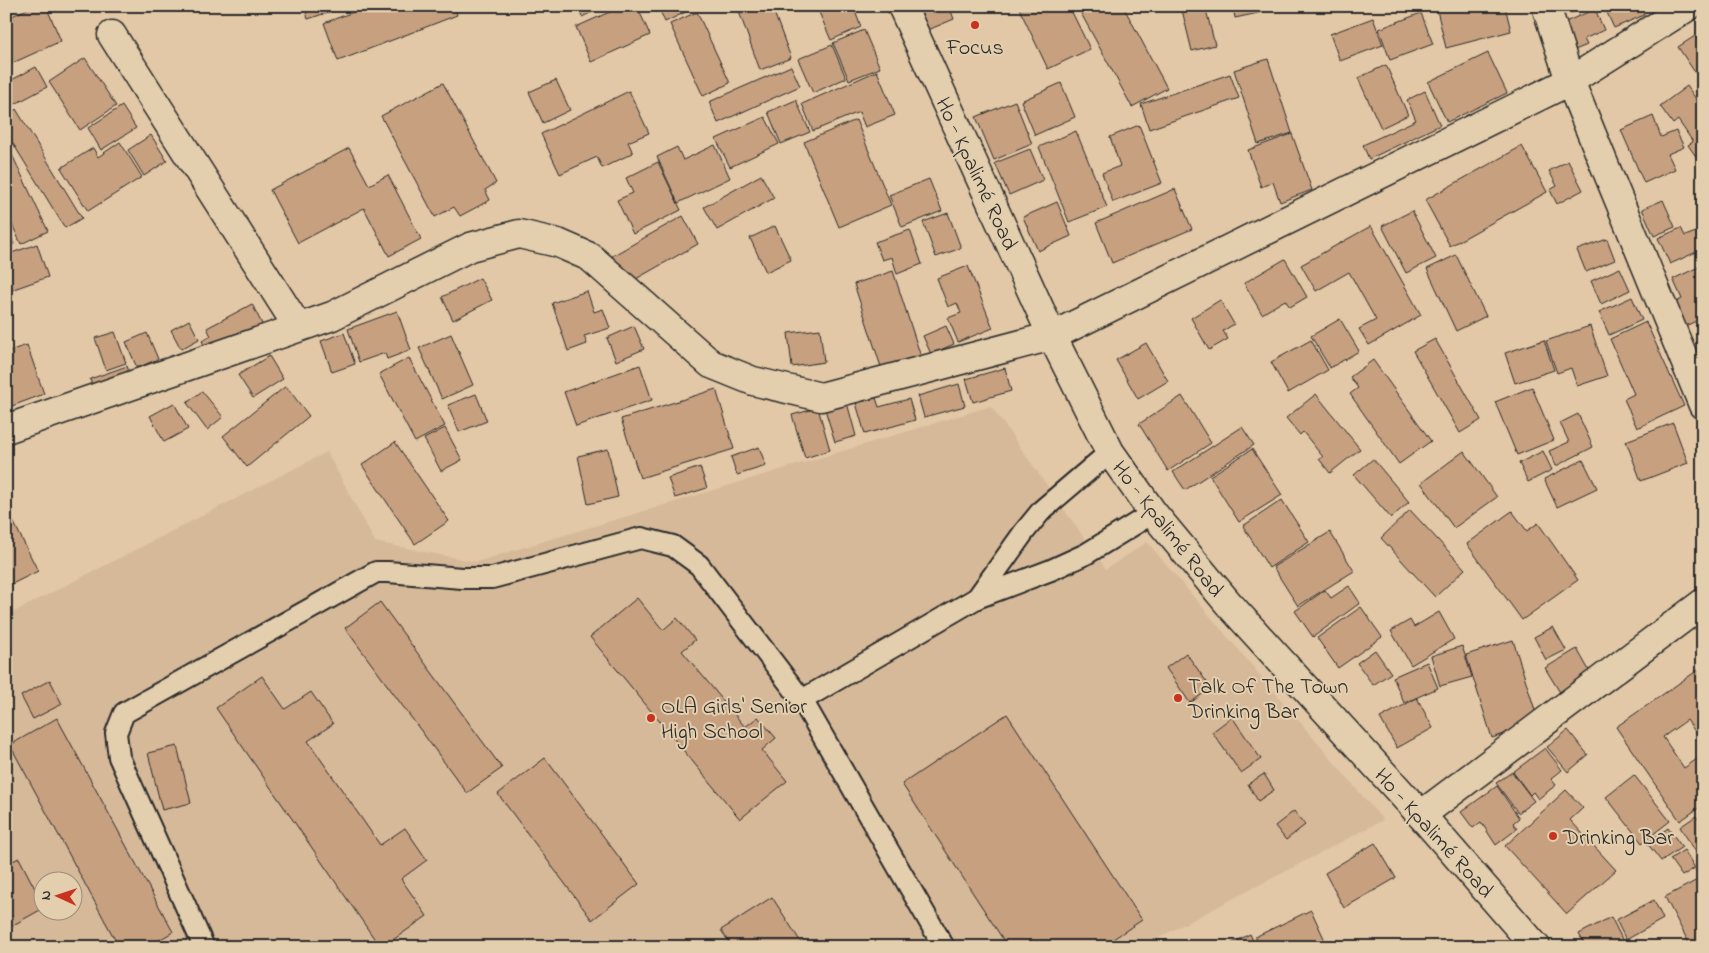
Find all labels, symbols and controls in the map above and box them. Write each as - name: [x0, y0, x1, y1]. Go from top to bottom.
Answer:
- marker: Focus: [969, 19, 981, 31]
- place label: Focus: [945, 33, 1004, 65]
- street label: Ho - Kpalimé Road: [926, 92, 1025, 256]
- street label: Ho - Kpalimé Road: [1103, 455, 1230, 605]
- place label: Talk Of The Town Drinking Bar: [1187, 672, 1348, 730]
- place label: OLA Girls' Senior High School: [661, 692, 807, 750]
- marker: Talk Of The Town Drinking Bar: [1172, 692, 1184, 704]
- marker: OLA Girls' Senior High School: [645, 712, 657, 724]
- street label: Ho - Kpalimé Road: [1365, 762, 1500, 906]
- place label: Drinking Bar: [1562, 823, 1674, 856]
- marker: Drinking Bar: [1547, 830, 1559, 842]
- north arrow: [32, 870, 82, 920]
- text: N: [36, 890, 57, 901]

